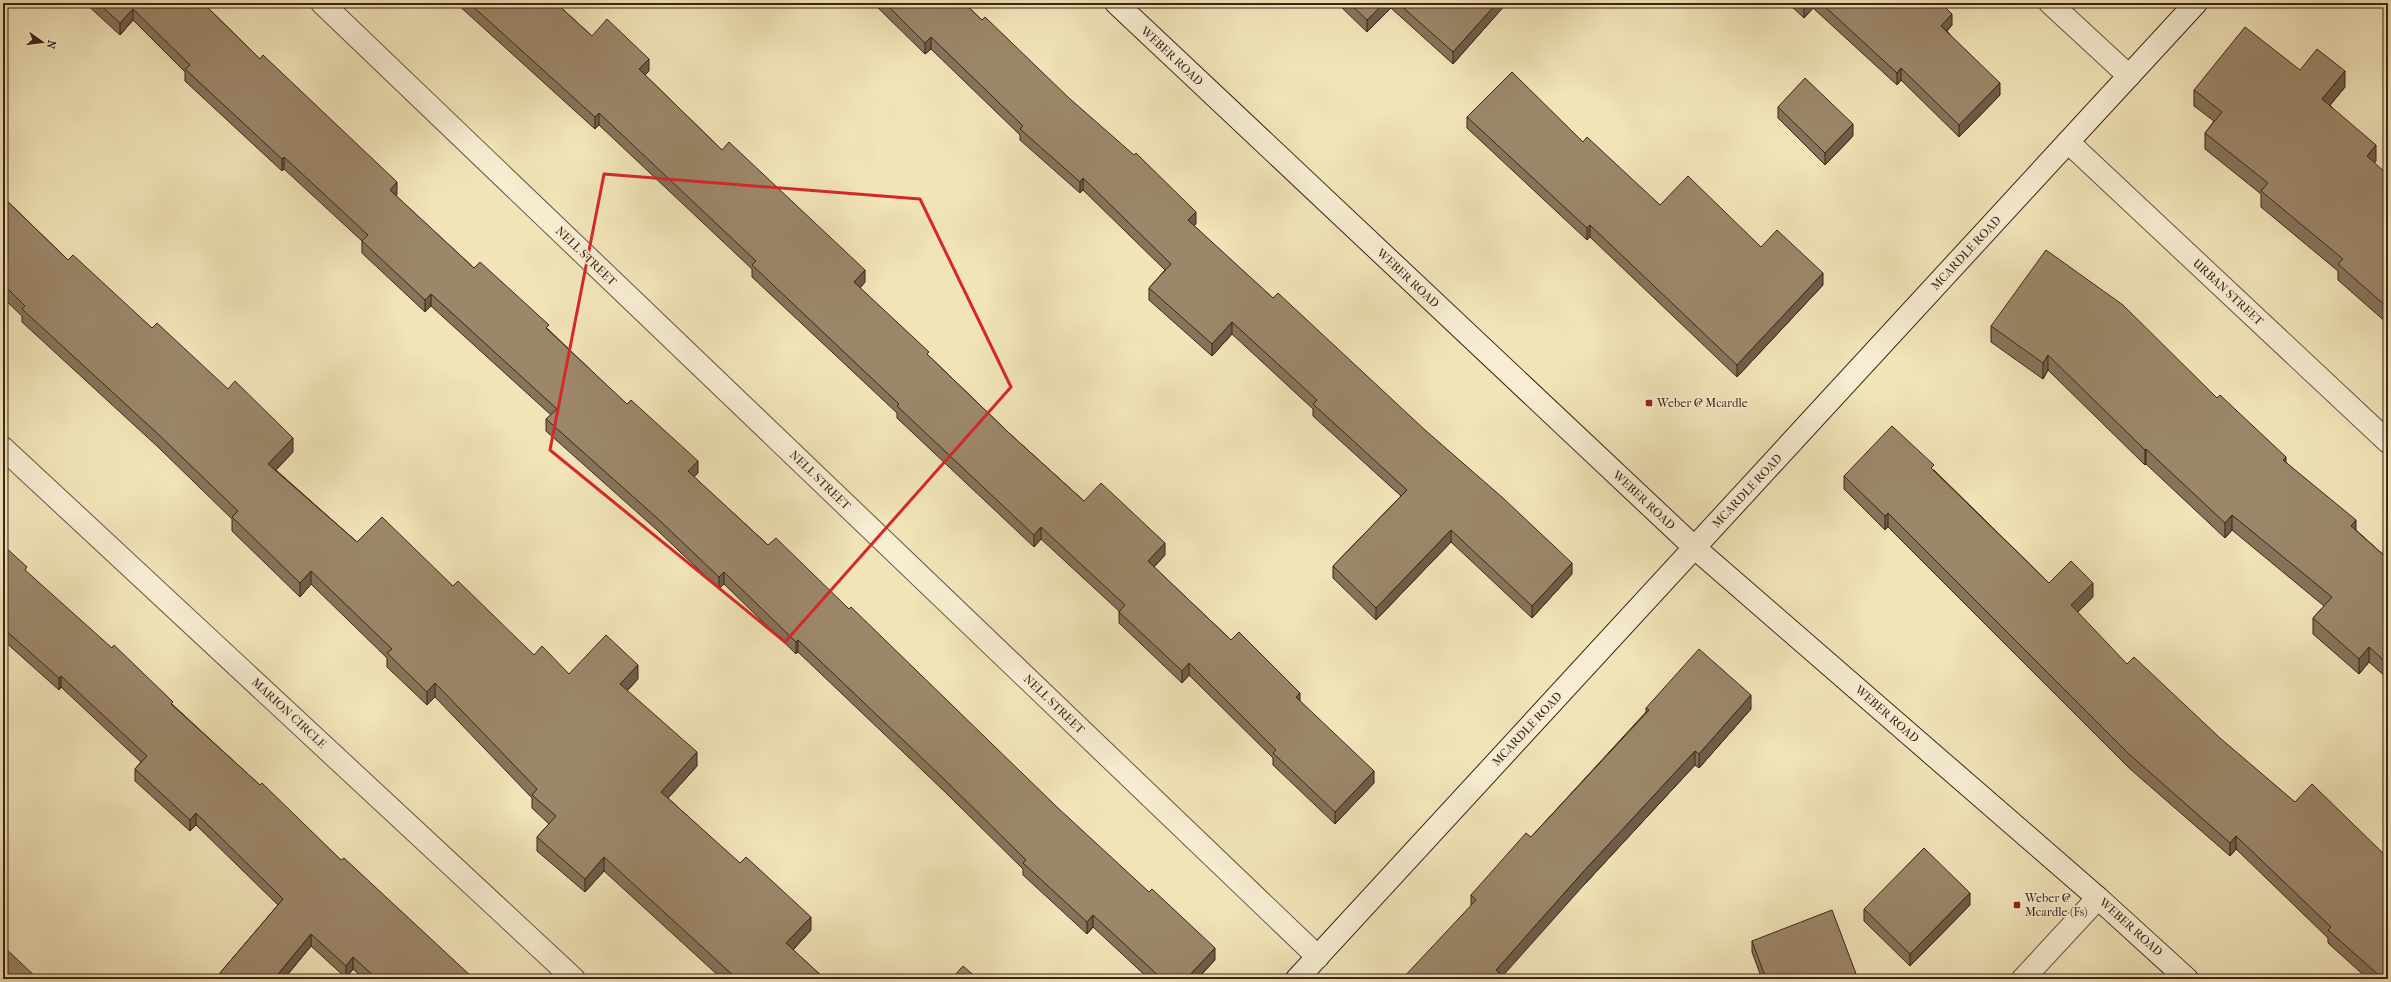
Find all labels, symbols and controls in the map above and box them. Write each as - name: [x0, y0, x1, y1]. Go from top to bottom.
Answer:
- north arrow: [22, 22, 62, 62]
- street label: WEBER ROAD: [1137, 23, 1206, 88]
- text: N: [44, 39, 59, 51]
- street label: MCARDLE ROAD: [1928, 213, 2004, 293]
- street label: NELL STREET: [553, 223, 620, 289]
- street label: WEBER ROAD: [1373, 245, 1442, 310]
- street label: URBAN STREET: [2190, 256, 2267, 329]
- place label: Weber @ Mcardle: [1656, 396, 1748, 410]
- marker: Weber @ Mcardle: [1644, 398, 1654, 408]
- street label: NELL STREET: [787, 447, 854, 513]
- street label: MCARDLE ROAD: [1709, 451, 1785, 531]
- street label: WEBER ROAD: [1609, 467, 1678, 532]
- street label: NELL STREET: [1021, 671, 1088, 737]
- street label: MARION CIRCLE: [249, 675, 329, 751]
- street label: WEBER ROAD: [1851, 682, 1922, 746]
- street label: MCARDLE ROAD: [1489, 689, 1565, 769]
- place label: Weber @ Mcardle (Fs): [2024, 891, 2088, 919]
- street label: WEBER ROAD: [2096, 894, 2165, 959]
- marker: Weber @ Mcardle (Fs): [2012, 900, 2022, 910]

